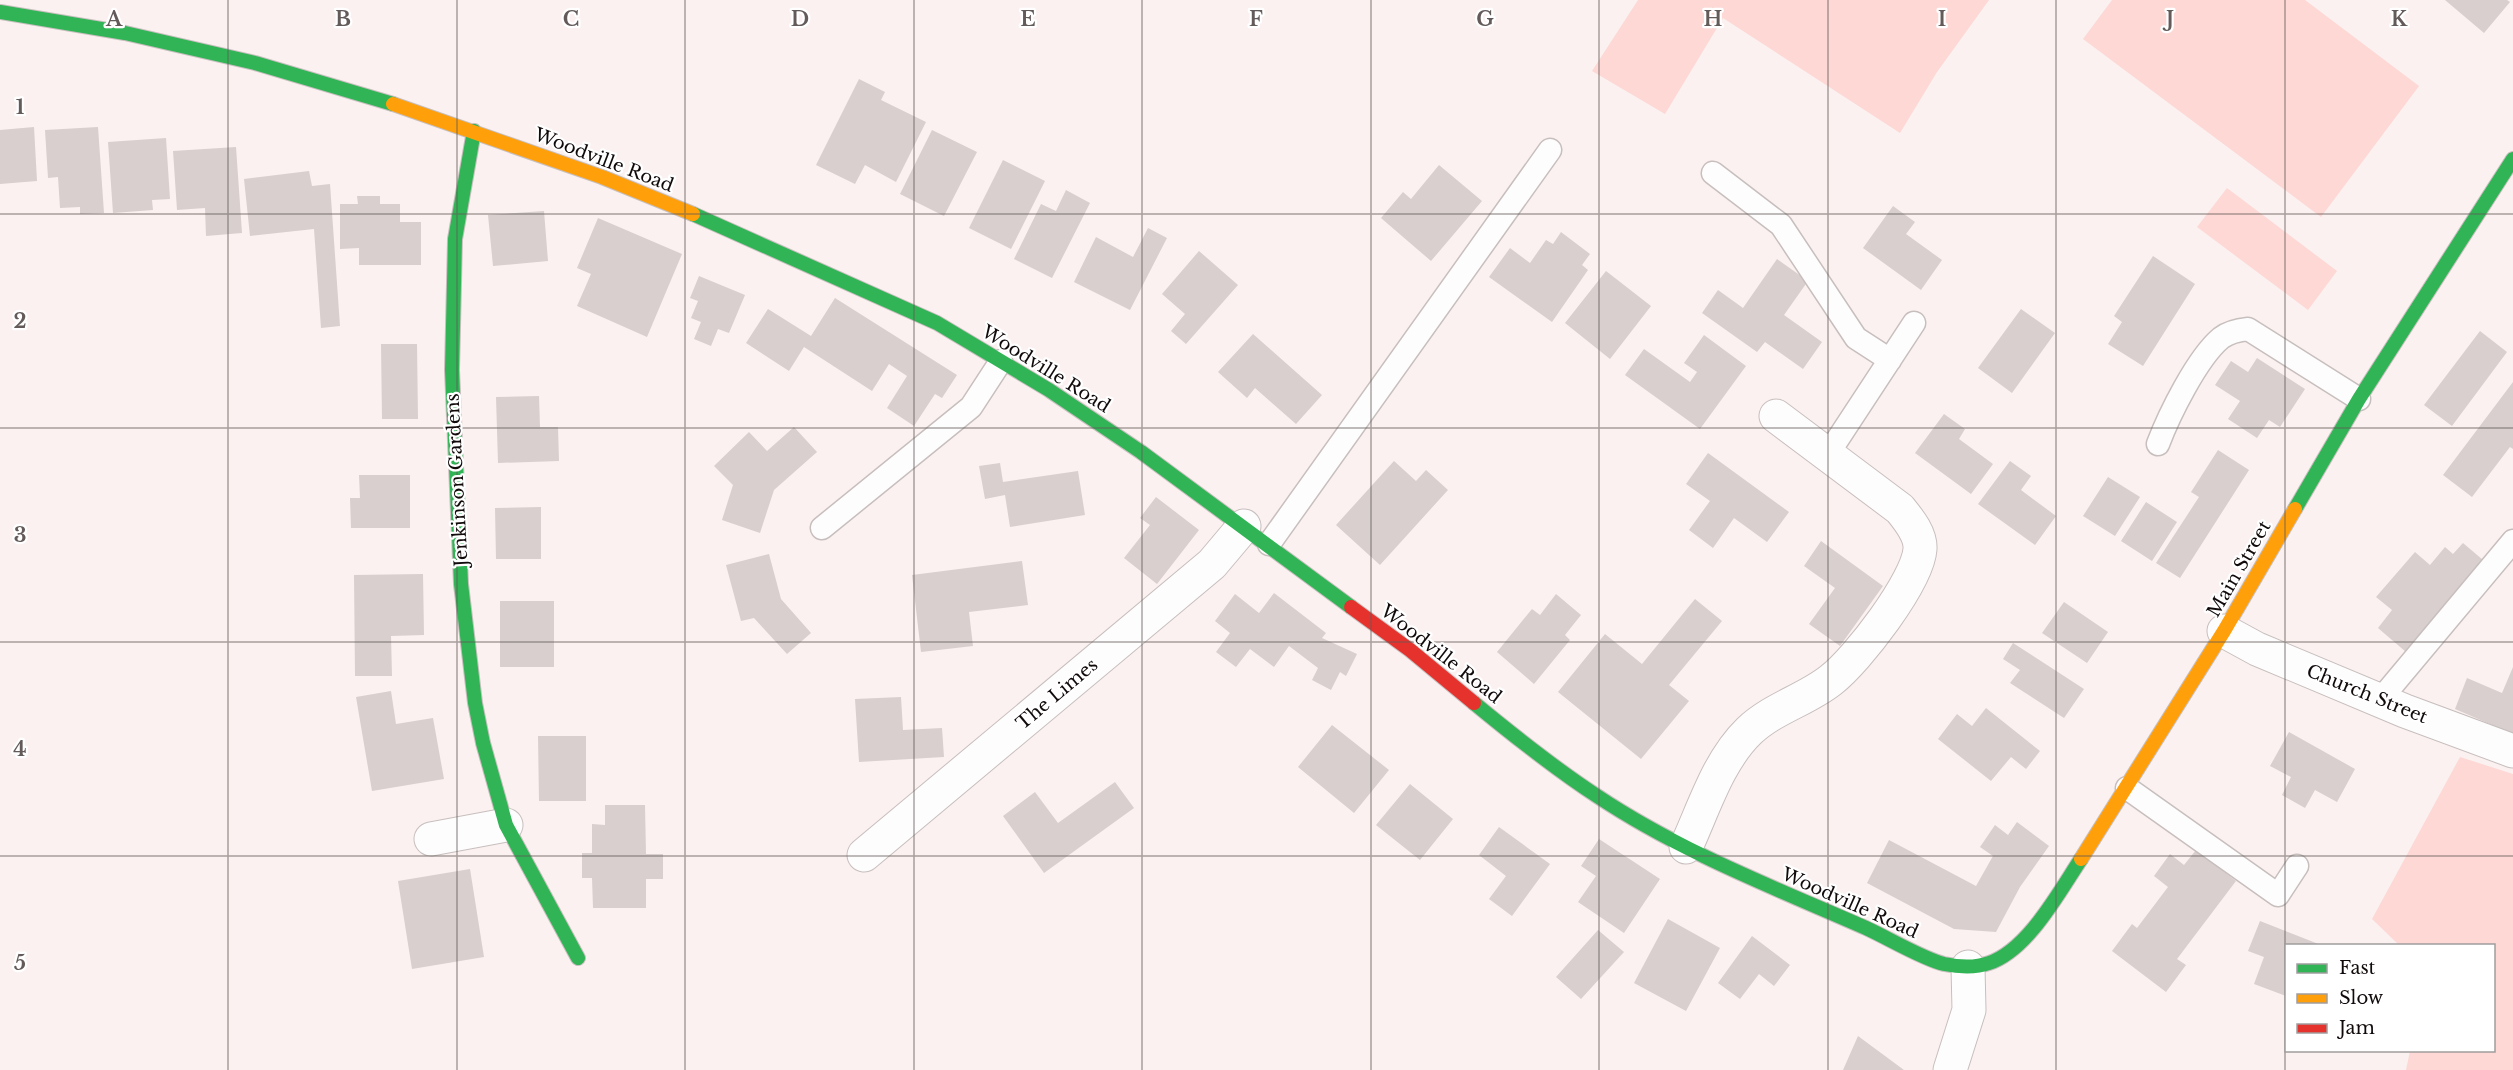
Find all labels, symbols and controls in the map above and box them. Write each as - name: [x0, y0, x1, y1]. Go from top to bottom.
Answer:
- text: A: [105, 7, 123, 31]
- text: B: [335, 7, 351, 31]
- text: C: [563, 7, 579, 31]
- text: D: [791, 7, 809, 31]
- text: E: [1020, 7, 1036, 31]
- text: F: [1249, 7, 1263, 31]
- text: G: [1476, 7, 1494, 31]
- text: H: [1704, 7, 1723, 31]
- text: I: [1938, 7, 1946, 31]
- text: J: [2162, 7, 2174, 31]
- text: K: [2391, 7, 2408, 31]
- text: 1: [16, 95, 25, 119]
- street label: Woodville Road: [530, 123, 677, 197]
- text: 2: [13, 309, 27, 333]
- street label: Woodville Road: [977, 320, 1114, 417]
- street label: Jenkinson Gardens: [441, 393, 473, 569]
- street label: Main Street: [2203, 517, 2275, 621]
- text: 3: [14, 523, 26, 547]
- street label: Woodville Road: [1375, 599, 1506, 708]
- street label: The Limes: [1012, 654, 1102, 734]
- street label: Church Street: [2303, 660, 2431, 728]
- text: 4: [13, 737, 27, 761]
- street label: Woodville Road: [1777, 863, 1922, 943]
- legend: [2285, 944, 2495, 1052]
- text: 5: [14, 951, 26, 975]
- text: Fast: [2339, 957, 2376, 979]
- text: Slow: [2339, 987, 2384, 1009]
- text: Jam: [2337, 1017, 2375, 1039]

